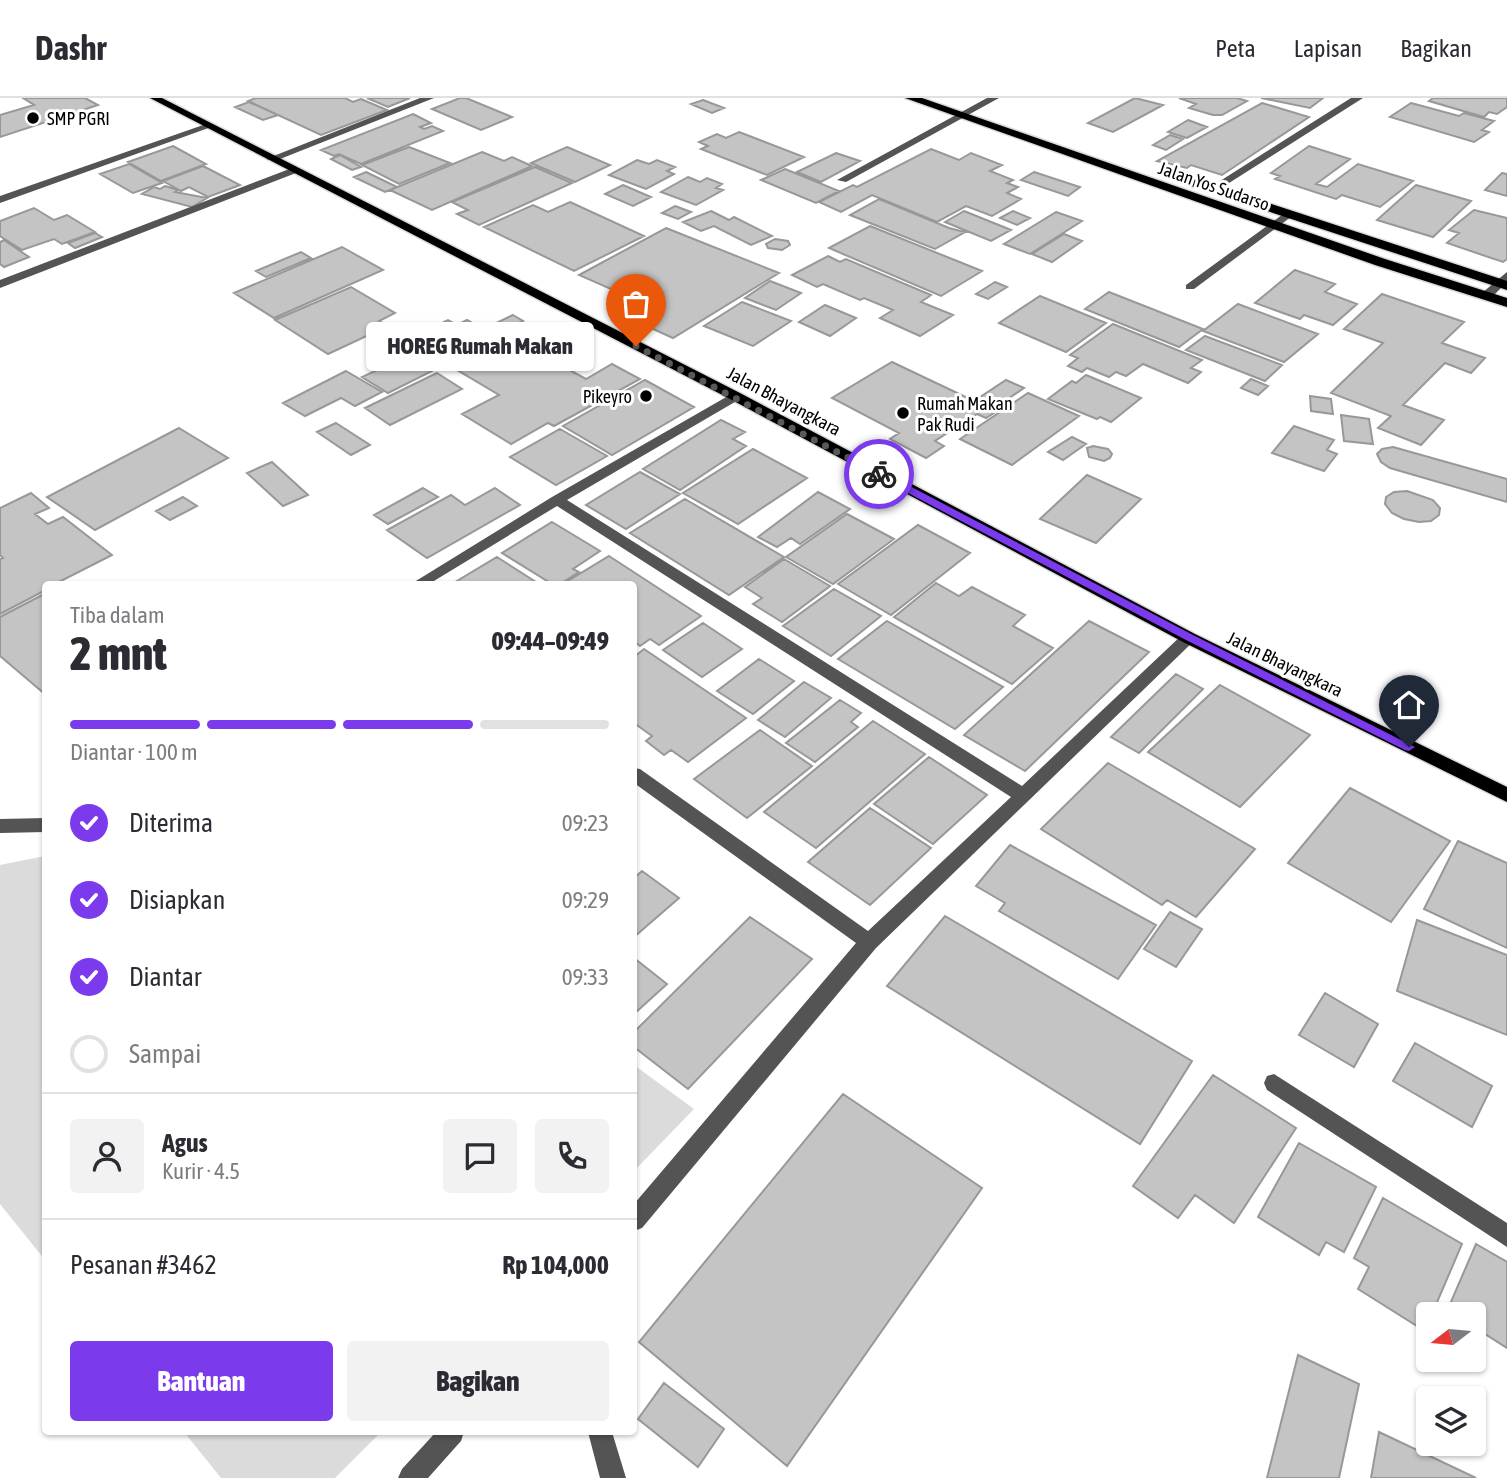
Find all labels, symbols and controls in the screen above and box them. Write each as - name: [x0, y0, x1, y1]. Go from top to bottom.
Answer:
- text: Dashr: [35, 29, 106, 67]
- text: Peta: [1215, 35, 1256, 62]
- text: Lapisan: [1294, 35, 1362, 62]
- text: Bagikan: [1400, 35, 1472, 62]
- place label: SMP PGRI: [47, 108, 110, 129]
- marker: SMP PGRI: [25, 110, 41, 126]
- street label: Jalan Yos Sudarso: [1156, 157, 1272, 215]
- pin: [606, 274, 666, 346]
- icon: bag: [617, 285, 655, 323]
- callout: HOREG Rumah Makan: [366, 322, 594, 370]
- text: HOREG Rumah Makan: [387, 333, 573, 359]
- street label: Jalan Bhayangkara: [724, 362, 844, 440]
- place label: Pikeyro: [583, 386, 632, 407]
- marker: Pikeyro: [638, 388, 654, 404]
- place label: Rumah Makan Pak Rudi: [917, 393, 1013, 435]
- marker: Rumah Makan Pak Rudi: [895, 405, 911, 421]
- courier: [844, 439, 914, 509]
- icon: bike: [860, 455, 898, 493]
- text: Tiba dalam: [70, 602, 165, 628]
- text: 09:44–09:49: [492, 626, 609, 656]
- text: 2 mnt: [70, 627, 167, 680]
- street label: Jalan Bhayangkara: [1224, 627, 1346, 701]
- pin: [1379, 675, 1439, 747]
- icon: home: [1390, 686, 1428, 724]
- text: Diantar · 100 m: [70, 739, 198, 765]
- icon: check: [70, 804, 108, 842]
- text: Diterima: [129, 808, 213, 838]
- text: 09:23: [562, 810, 609, 836]
- icon: check: [70, 881, 108, 919]
- text: Disiapkan: [129, 885, 225, 915]
- text: 09:29: [562, 887, 609, 913]
- icon: check: [70, 958, 108, 996]
- text: Diantar: [129, 962, 202, 992]
- text: 09:33: [562, 964, 609, 990]
- text: Sampai: [129, 1039, 201, 1069]
- button: person: [70, 1119, 144, 1193]
- button: chat: [443, 1119, 517, 1193]
- button: phone: [535, 1119, 609, 1193]
- text: Agus: [162, 1128, 208, 1158]
- text: Kurir · 4.5: [162, 1158, 240, 1184]
- text: Pesanan #3462: [70, 1250, 217, 1280]
- text: Rp 104,000: [502, 1250, 609, 1280]
- north arrow: [1416, 1302, 1486, 1372]
- map controls: [1416, 1302, 1486, 1456]
- button: Bantuan: [70, 1341, 333, 1421]
- button: Bagikan: [347, 1341, 609, 1421]
- button: layers: [1416, 1386, 1486, 1456]

